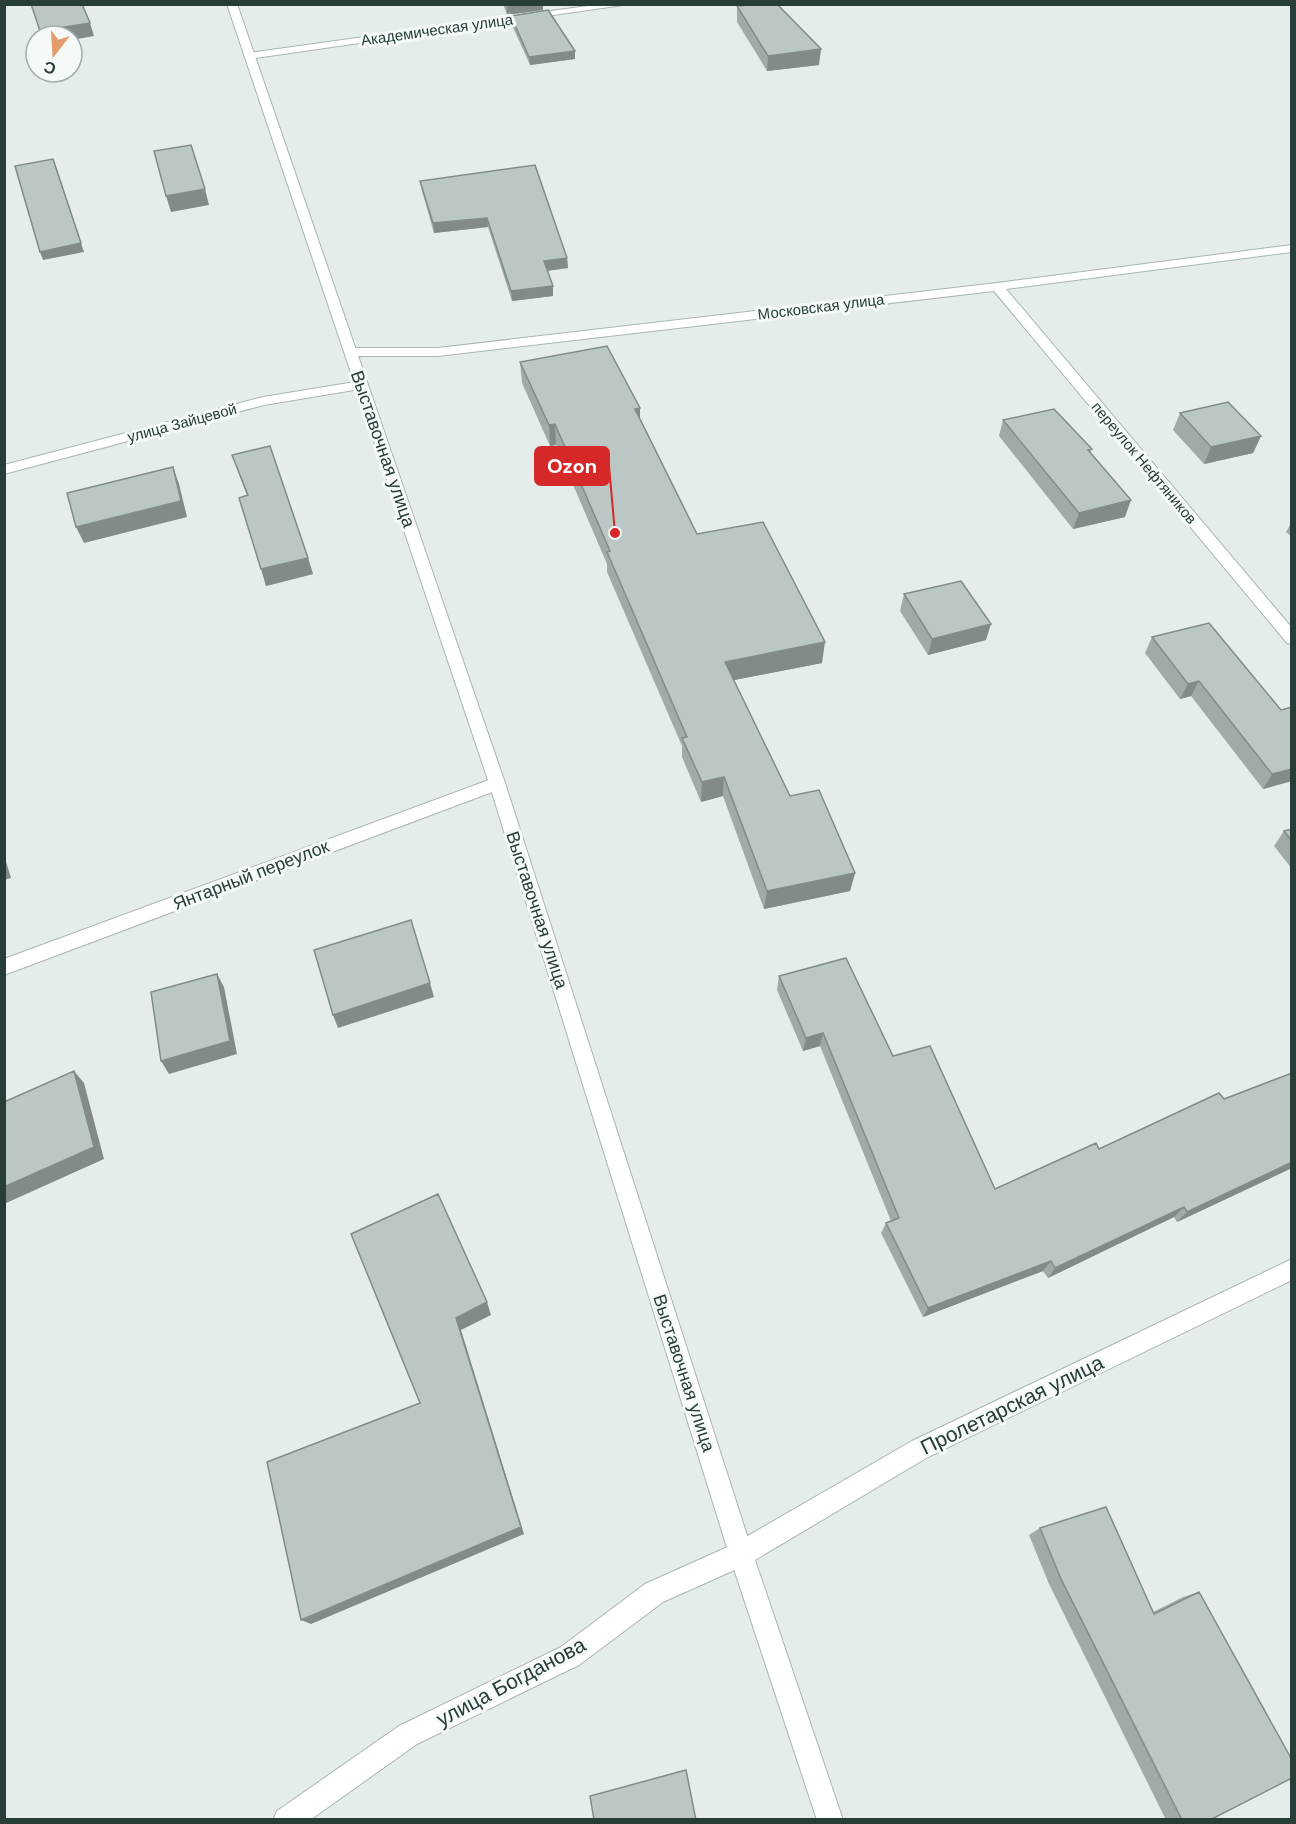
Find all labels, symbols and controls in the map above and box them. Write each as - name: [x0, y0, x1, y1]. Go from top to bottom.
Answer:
- street label: Академическая улица: [360, 9, 515, 51]
- north arrow: [24, 24, 84, 84]
- text: С: [41, 56, 58, 80]
- street label: Московская улица: [757, 289, 886, 325]
- street label: Выставочная улица: [345, 367, 421, 532]
- street label: переулок Нефтяников: [1087, 398, 1201, 528]
- street label: улица Зайцевой: [125, 399, 239, 447]
- callout: Ozon: [535, 447, 609, 485]
- text: Ozon: [547, 453, 597, 479]
- street label: Выставочная улица: [500, 828, 574, 993]
- street label: Янтарный переулок: [169, 834, 333, 916]
- street label: Выставочная улица: [647, 1291, 721, 1456]
- street label: Пролетарская улица: [916, 1348, 1109, 1462]
- street label: улица Богданова: [431, 1631, 591, 1733]

